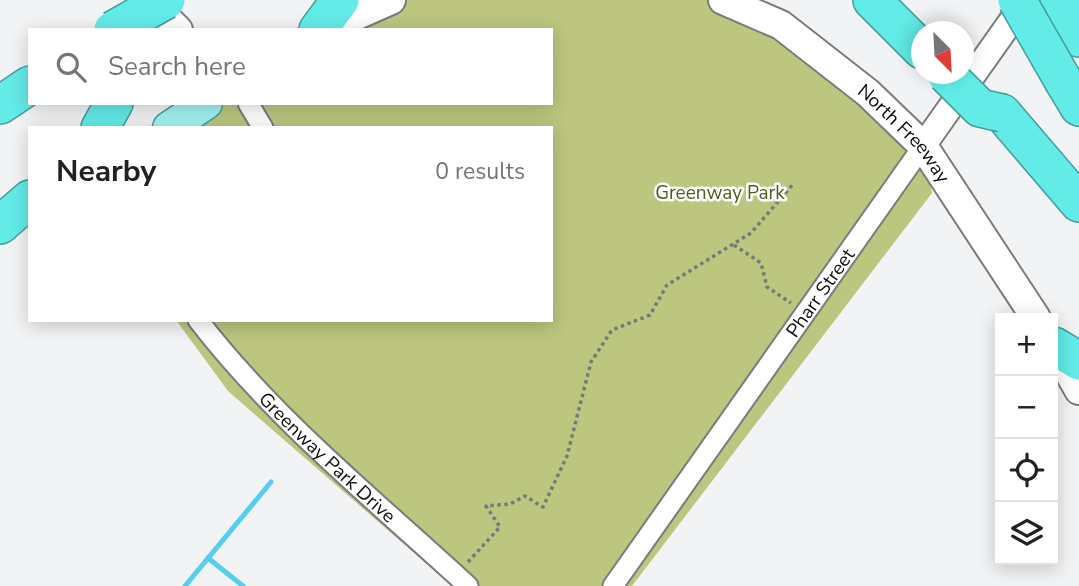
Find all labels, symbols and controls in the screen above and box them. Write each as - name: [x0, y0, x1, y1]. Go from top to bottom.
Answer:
- north arrow: [911, 21, 974, 84]
- search box: [28, 28, 553, 105]
- icon: search: [52, 48, 90, 86]
- text: Search here: [108, 49, 246, 84]
- street label: North Freeway: [852, 78, 956, 189]
- text: Nearby: [56, 151, 156, 192]
- text: 0 results: [435, 156, 525, 187]
- park label: Greenway Park: [655, 180, 785, 206]
- street label: Pharr Street: [780, 243, 861, 343]
- map controls: [995, 313, 1058, 565]
- button: +: [995, 313, 1058, 376]
- button: −: [995, 376, 1058, 439]
- street label: Greenway Park Drive: [253, 387, 401, 529]
- button: locate: [995, 439, 1058, 502]
- button: layers: [995, 502, 1058, 565]

